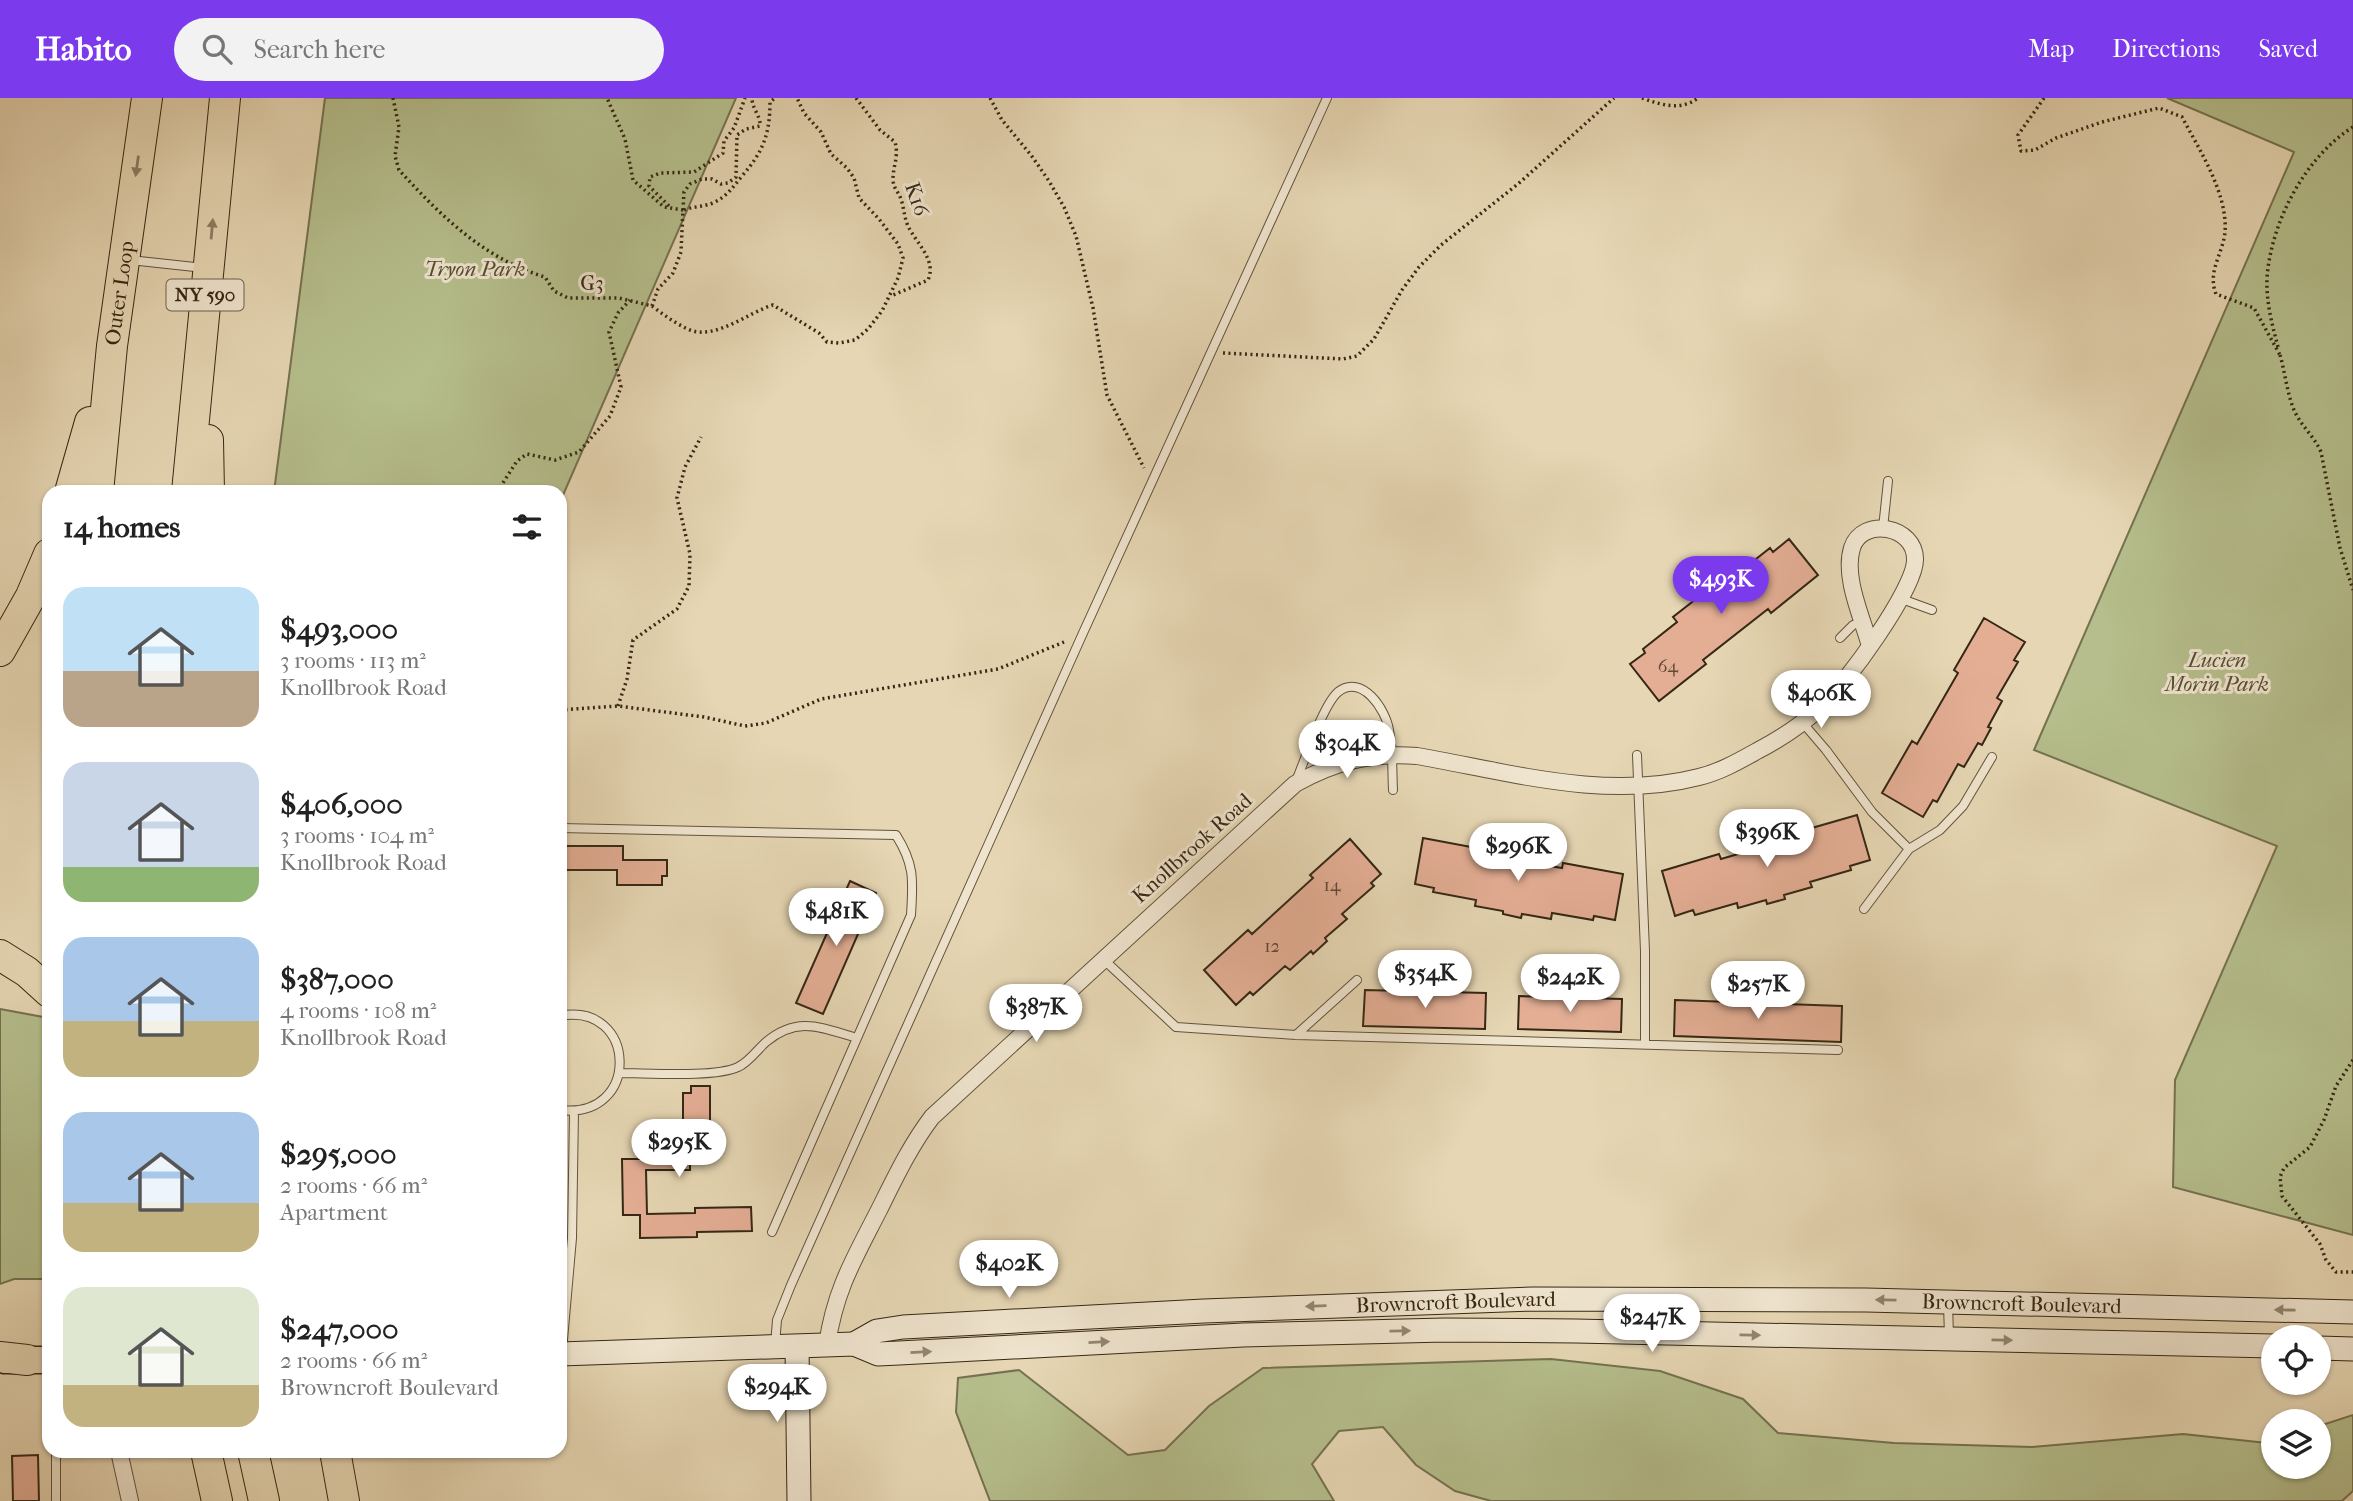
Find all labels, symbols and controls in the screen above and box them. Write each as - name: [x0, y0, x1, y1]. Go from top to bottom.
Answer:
- search box: [174, 18, 664, 81]
- text: Habito: [35, 30, 132, 69]
- icon: search: [198, 30, 236, 68]
- text: Search here: [254, 34, 385, 65]
- text: Map: [2028, 35, 2074, 63]
- text: Directions: [2112, 35, 2220, 63]
- text: Saved: [2258, 35, 2318, 63]
- one-way arrow: [131, 155, 142, 177]
- street label: K16: [900, 179, 934, 220]
- one-way arrow: [207, 217, 218, 239]
- street label: Outer Loop: [100, 239, 139, 347]
- park label: Tryon Park: [425, 257, 525, 281]
- street label: G3: [580, 271, 604, 295]
- road number: NY 590: [166, 280, 244, 310]
- icon: filters: [508, 508, 546, 546]
- text: 14 homes: [63, 510, 180, 545]
- pin: $493K: [1672, 556, 1770, 616]
- text: $493K: [1689, 565, 1753, 592]
- text: $493,000: [280, 612, 398, 647]
- icon: home: [119, 615, 203, 699]
- text: 3 rooms · 113 m²: [280, 647, 426, 674]
- park label: Lucien Morin Park: [2163, 648, 2269, 696]
- house number: 64: [1658, 656, 1679, 677]
- pin: $406K: [1772, 670, 1870, 730]
- text: Knollbrook Road: [280, 674, 447, 701]
- text: $406K: [1787, 679, 1855, 706]
- pin: $304K: [1298, 720, 1396, 780]
- text: $304K: [1315, 729, 1379, 756]
- text: $406,000: [280, 787, 403, 822]
- street label: Knollbrook Road: [1127, 788, 1257, 908]
- icon: home: [119, 790, 203, 874]
- pin: $396K: [1718, 810, 1816, 869]
- text: $396K: [1735, 818, 1799, 845]
- text: 3 rooms · 104 m²: [280, 822, 434, 849]
- pin: $296K: [1469, 824, 1567, 883]
- text: $296K: [1485, 832, 1551, 859]
- text: Knollbrook Road: [280, 849, 447, 876]
- house number: 14: [1323, 875, 1341, 896]
- pin: $481K: [787, 888, 885, 948]
- text: $481K: [805, 897, 867, 924]
- house number: 12: [1264, 936, 1280, 957]
- pin: $354K: [1376, 950, 1474, 1010]
- pin: $242K: [1521, 954, 1619, 1014]
- text: $354K: [1394, 959, 1456, 986]
- text: $387,000: [280, 962, 394, 997]
- pin: $257K: [1709, 962, 1807, 1021]
- text: $242K: [1537, 963, 1603, 990]
- icon: home: [119, 965, 203, 1049]
- text: $257K: [1727, 970, 1789, 997]
- pin: $387K: [987, 984, 1085, 1044]
- text: $387K: [1005, 993, 1067, 1020]
- text: 4 rooms · 108 m²: [280, 997, 436, 1024]
- text: Knollbrook Road: [280, 1024, 447, 1051]
- pin: $295K: [630, 1119, 728, 1179]
- text: $295K: [647, 1128, 711, 1155]
- text: $295,000: [280, 1137, 397, 1172]
- icon: home: [119, 1140, 203, 1224]
- text: 2 rooms · 66 m²: [280, 1172, 427, 1199]
- text: Apartment: [280, 1199, 388, 1226]
- pin: $402K: [960, 1240, 1058, 1300]
- text: $402K: [975, 1249, 1043, 1276]
- street label: Browncroft Boulevard: [1355, 1287, 1556, 1317]
- street label: Browncroft Boulevard: [1921, 1289, 2122, 1318]
- pin: $247K: [1603, 1294, 1701, 1354]
- one-way arrow: [1875, 1295, 1897, 1306]
- one-way arrow: [1304, 1301, 1326, 1312]
- text: $247K: [1619, 1303, 1685, 1330]
- one-way arrow: [2274, 1304, 2296, 1316]
- text: $247,000: [280, 1312, 399, 1347]
- icon: home: [119, 1315, 203, 1399]
- one-way arrow: [1389, 1325, 1411, 1337]
- map controls: [2261, 1325, 2331, 1479]
- button: locate: [2261, 1325, 2331, 1395]
- one-way arrow: [1739, 1329, 1761, 1340]
- one-way arrow: [1991, 1334, 2013, 1346]
- one-way arrow: [1089, 1336, 1111, 1347]
- one-way arrow: [910, 1346, 932, 1357]
- text: 2 rooms · 66 m²: [280, 1347, 427, 1374]
- pin: $294K: [728, 1364, 826, 1424]
- text: $294K: [744, 1373, 810, 1400]
- text: Browncroft Boulevard: [280, 1374, 499, 1401]
- button: layers: [2261, 1409, 2331, 1479]

